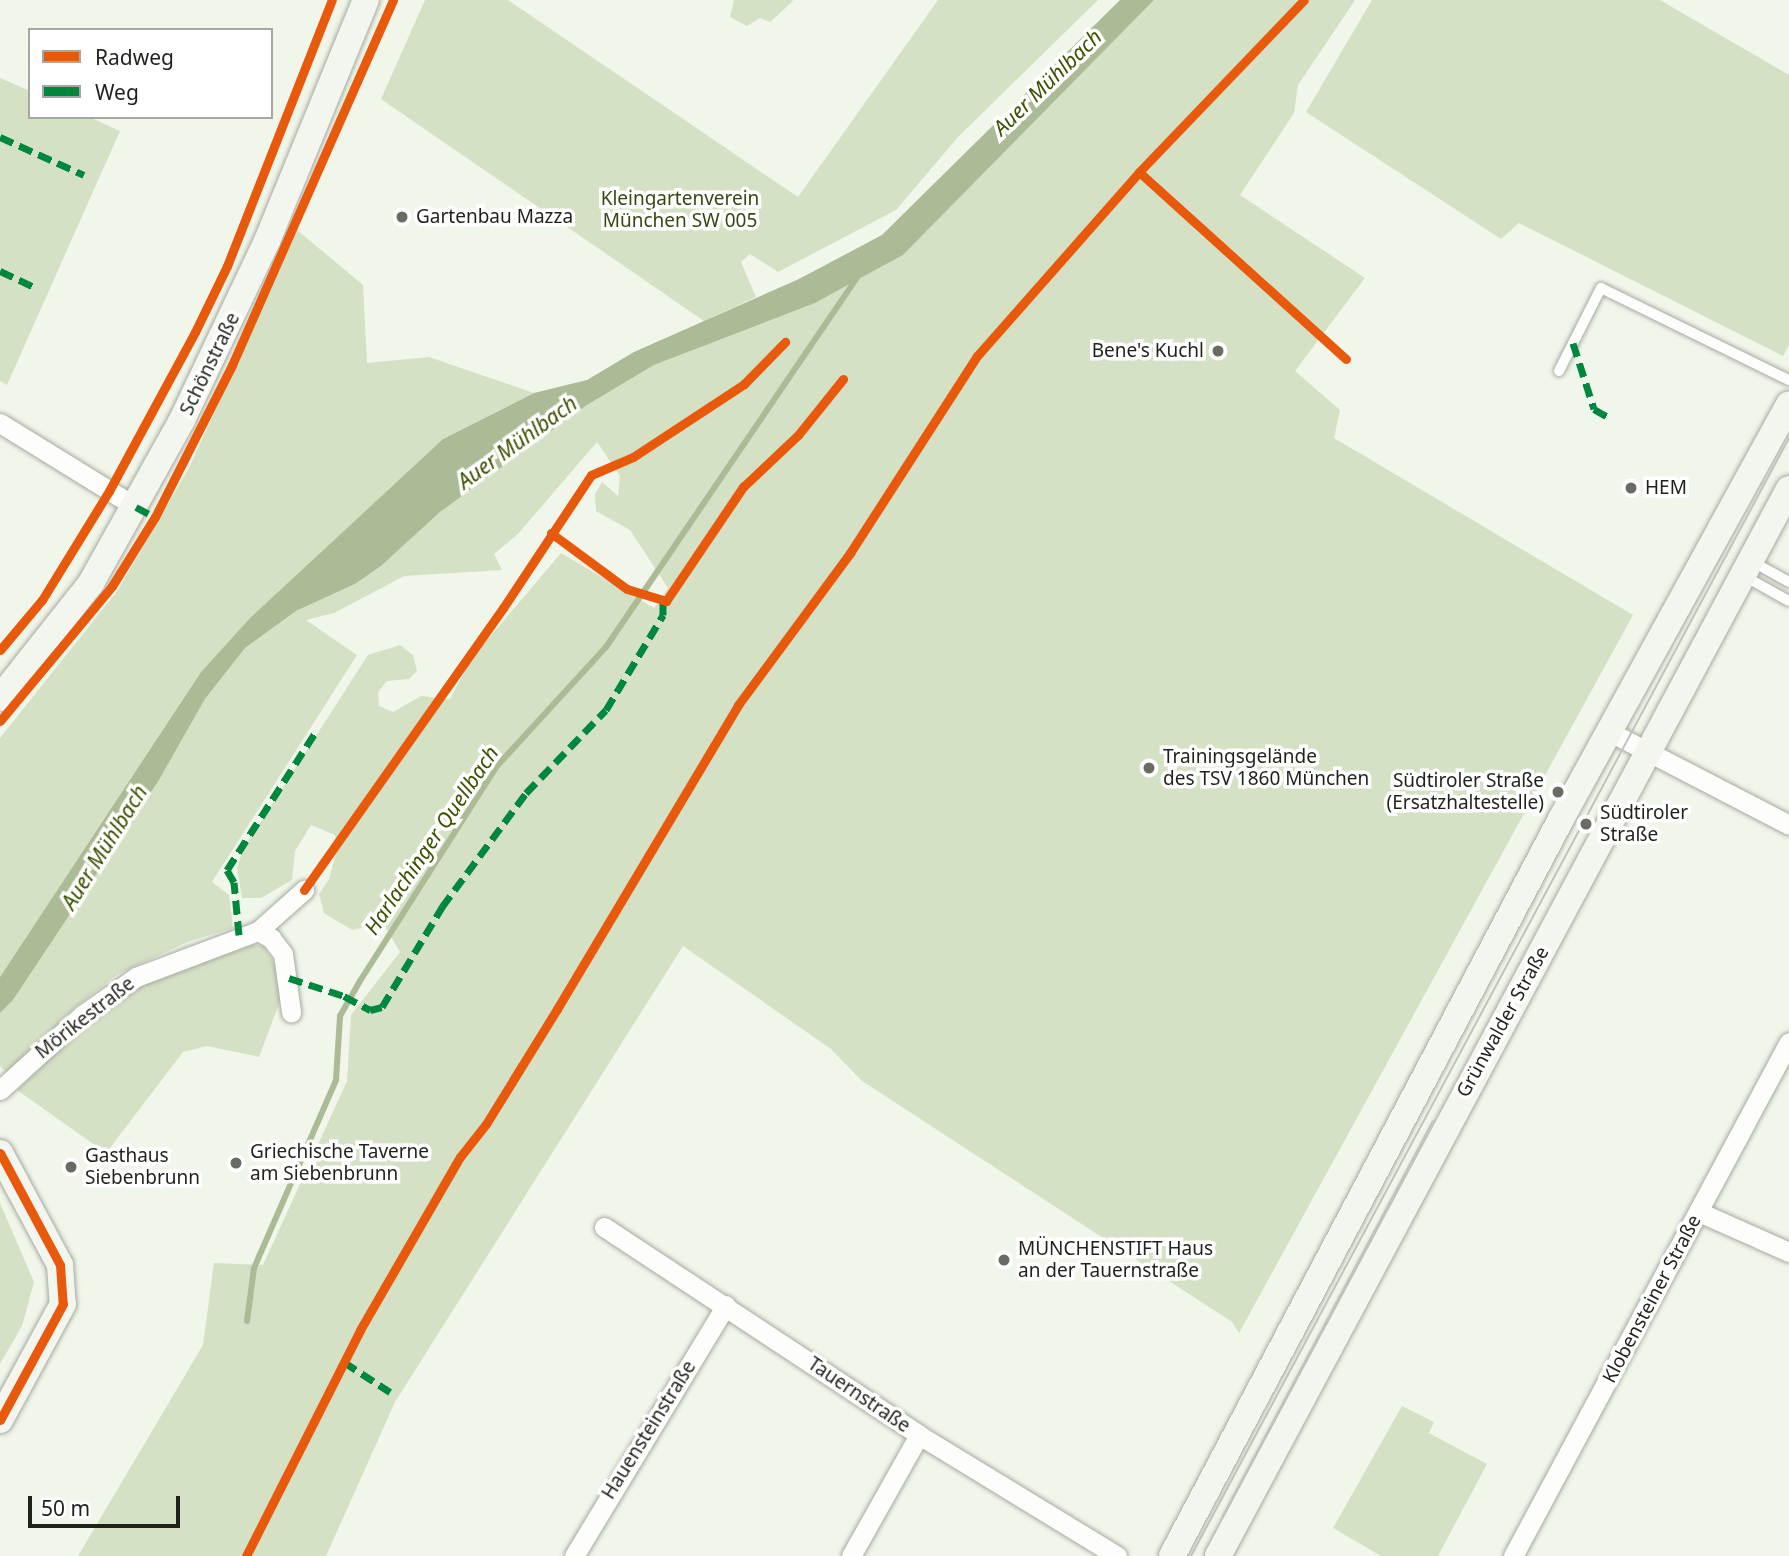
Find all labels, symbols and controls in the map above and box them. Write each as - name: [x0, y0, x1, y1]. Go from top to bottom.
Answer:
- water label: Auer Mühlbach: [987, 24, 1107, 140]
- legend: [28, 28, 273, 119]
- text: Radweg: [95, 43, 174, 71]
- text: Weg: [95, 78, 139, 106]
- park label: Kleingartenverein München SW 005: [601, 188, 759, 232]
- place label: Gartenbau Mazza: [416, 206, 573, 228]
- marker: Gartenbau Mazza: [394, 209, 410, 225]
- street label: Schönstraße: [175, 309, 245, 419]
- place label: Bene's Kuchl: [1092, 340, 1204, 362]
- marker: Bene's Kuchl: [1210, 343, 1226, 359]
- water label: Auer Mühlbach: [452, 390, 582, 494]
- place label: HEM: [1645, 477, 1687, 499]
- marker: HEM: [1623, 480, 1639, 496]
- water label: Harlachinger Quellbach: [358, 741, 504, 939]
- place label: Trainingsgelände des TSV 1860 München: [1163, 746, 1369, 790]
- marker: Trainingsgelände des TSV 1860 München: [1141, 760, 1157, 776]
- place label: Südtiroler Straße (Ersatzhaltestelle): [1387, 770, 1544, 814]
- water label: Auer Mühlbach: [56, 780, 152, 914]
- marker: Südtiroler Straße (Ersatzhaltestelle): [1550, 784, 1566, 800]
- place label: Südtiroler Straße: [1600, 802, 1688, 846]
- marker: Südtiroler Straße: [1578, 816, 1594, 832]
- street label: Grünwalder Straße: [1452, 943, 1554, 1101]
- street label: Mörikestraße: [31, 972, 139, 1064]
- place label: Griechische Taverne am Siebenbrunn: [250, 1141, 429, 1185]
- place label: Gasthaus Siebenbrunn: [85, 1145, 200, 1189]
- marker: Griechische Taverne am Siebenbrunn: [228, 1155, 244, 1171]
- marker: Gasthaus Siebenbrunn: [63, 1159, 79, 1175]
- street label: Klobensteiner Straße: [1598, 1211, 1706, 1387]
- place label: MÜNCHENSTIFT Haus an der Tauernstraße: [1018, 1238, 1213, 1282]
- marker: MÜNCHENSTIFT Haus an der Tauernstraße: [996, 1252, 1012, 1268]
- street label: Tauernstraße: [803, 1352, 915, 1438]
- street label: Hauensteinstraße: [597, 1357, 701, 1503]
- scale bar: [32, 1482, 184, 1526]
- text: 50 m: [41, 1494, 90, 1522]

